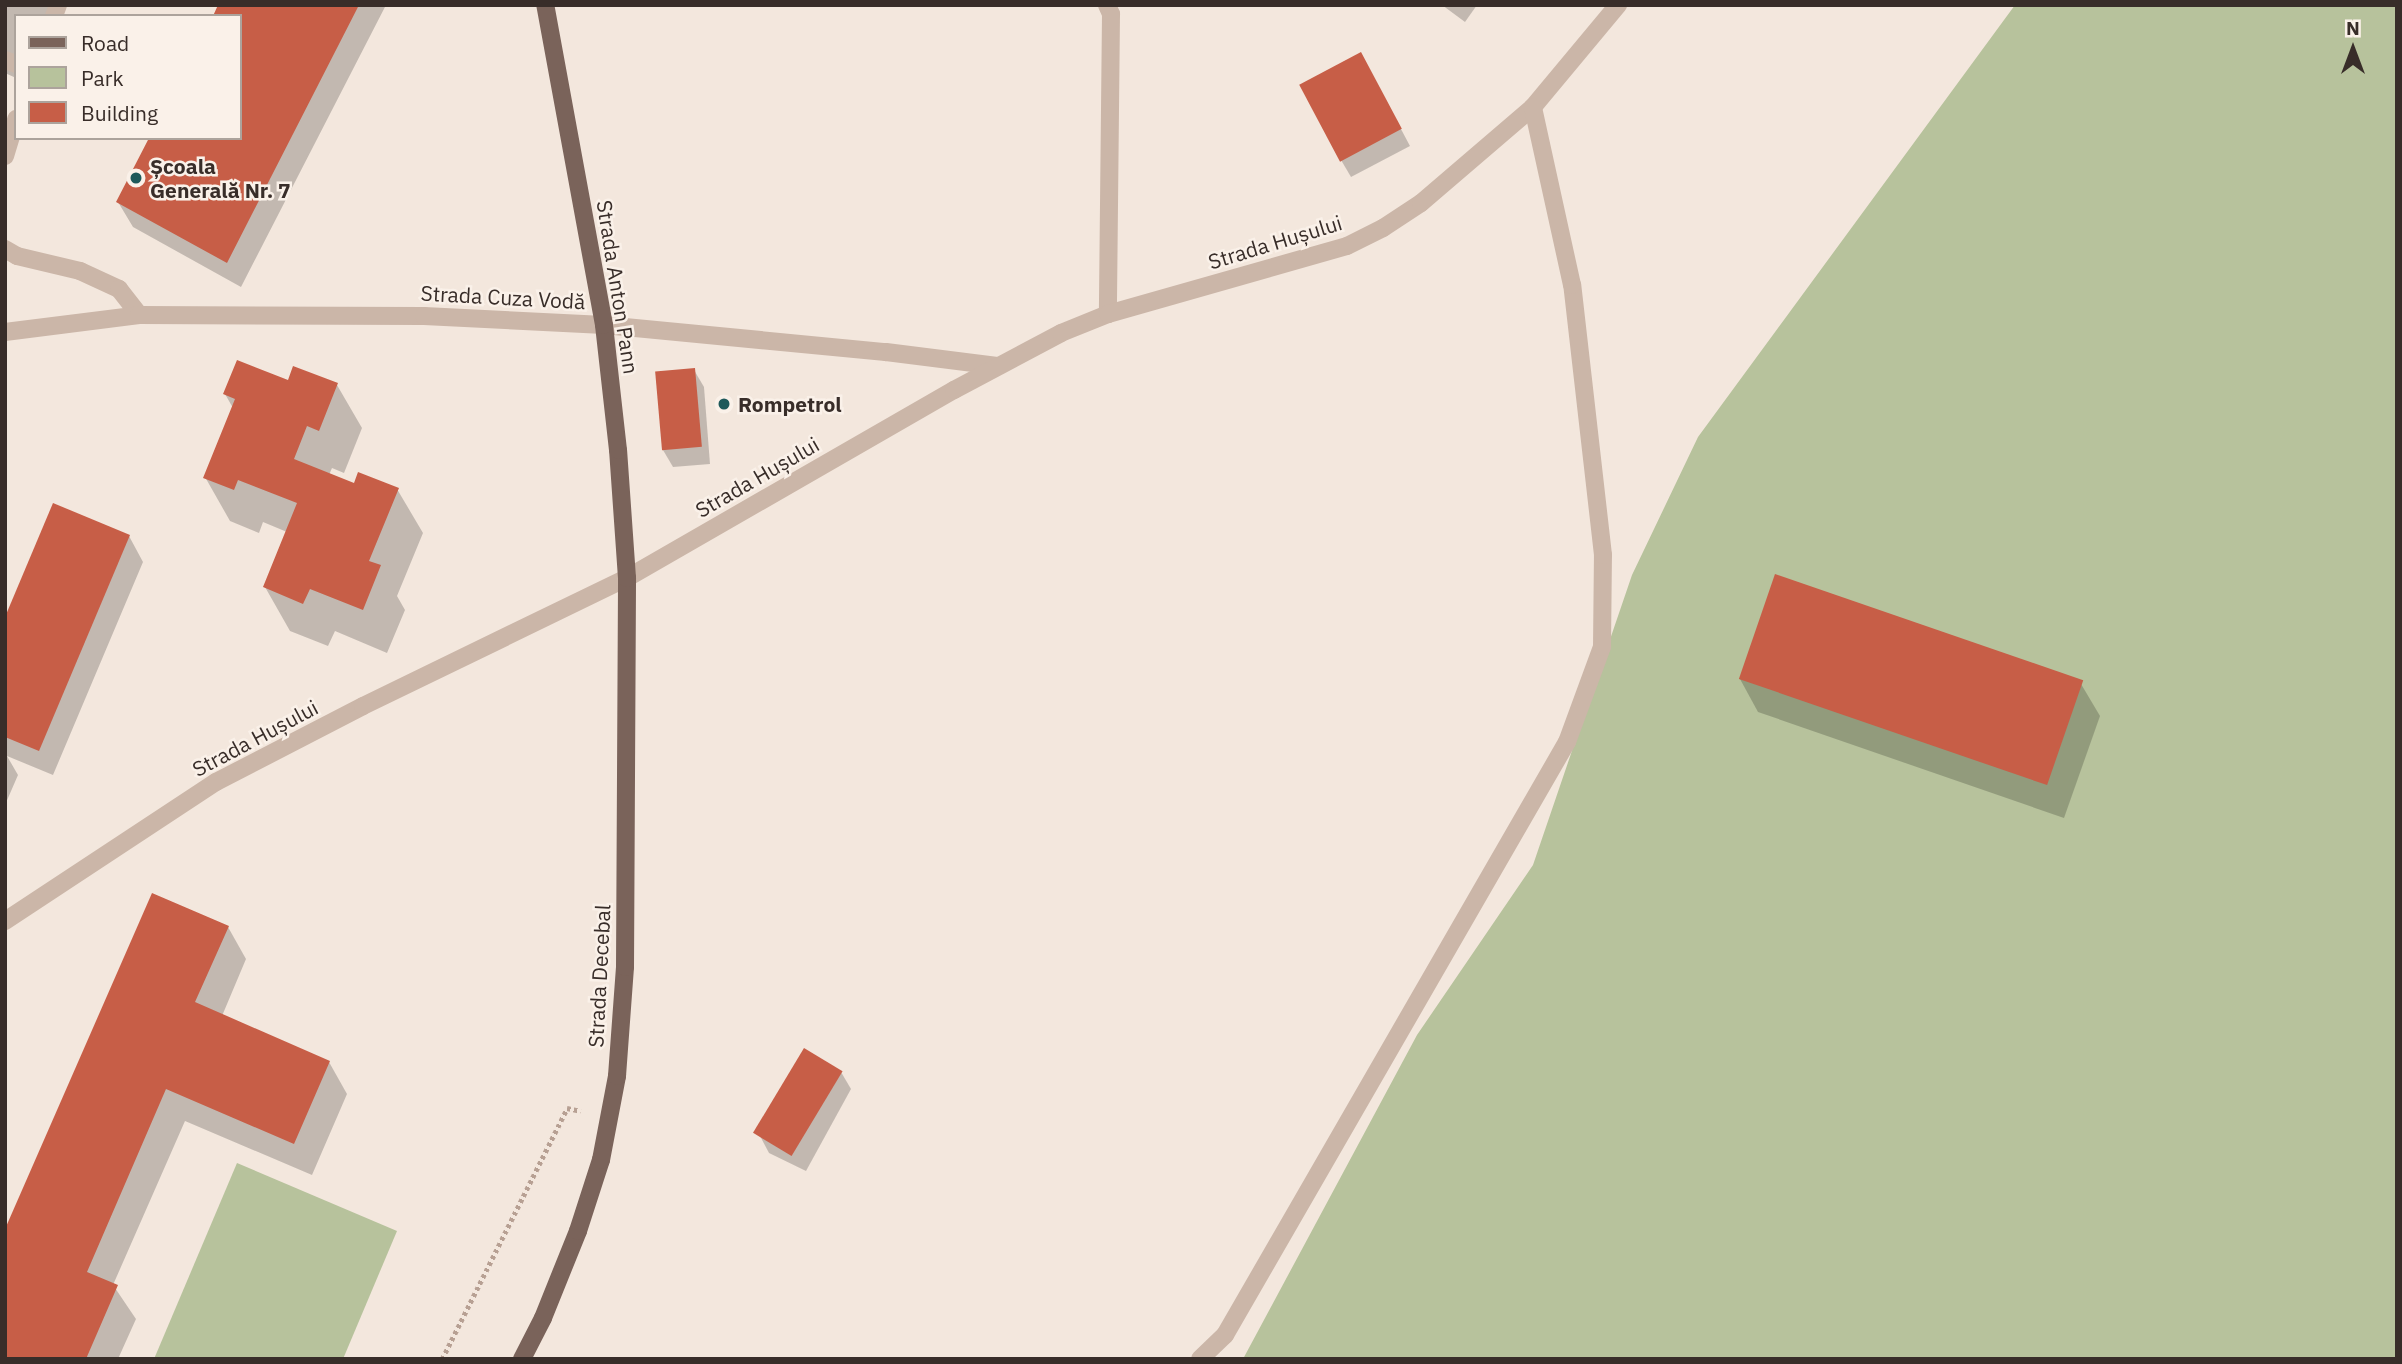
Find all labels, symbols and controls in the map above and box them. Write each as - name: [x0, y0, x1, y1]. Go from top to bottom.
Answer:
- legend: [14, 14, 242, 140]
- north arrow: [2318, 14, 2388, 84]
- text: N: [2346, 16, 2360, 40]
- text: Road: [81, 29, 129, 57]
- text: Park: [81, 64, 124, 92]
- text: Building: [81, 99, 158, 127]
- place label: Școala Generală Nr. 7: [150, 153, 291, 203]
- marker: Școala Generală Nr. 7: [128, 170, 144, 186]
- street label: Strada Anton Pann: [592, 198, 644, 376]
- street label: Strada Hușului: [1205, 210, 1345, 274]
- street label: Strada Cuza Vodă: [420, 280, 586, 314]
- place label: Rompetrol: [738, 391, 842, 417]
- marker: Rompetrol: [716, 396, 732, 412]
- street label: Strada Hușului: [691, 431, 823, 523]
- street label: Strada Hușului: [188, 694, 322, 782]
- street label: Strada Decebal: [583, 904, 615, 1048]

